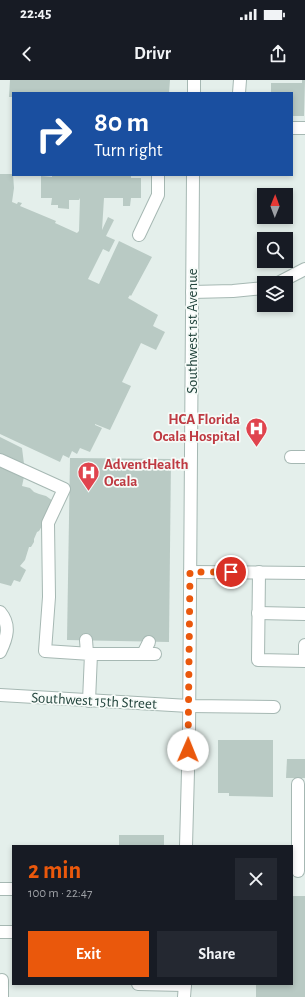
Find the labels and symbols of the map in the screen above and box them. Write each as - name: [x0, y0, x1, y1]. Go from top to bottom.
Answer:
- north arrow: [257, 188, 293, 224]
- street label: Southwest 1st Avenue: [185, 268, 200, 394]
- place label: HCA Florida Ocala Hospital: [153, 412, 240, 444]
- hospital icon: HCA Florida Ocala Hospital: [243, 415, 269, 448]
- place label: AdventHealth Ocala: [104, 457, 188, 489]
- hospital icon: AdventHealth Ocala: [75, 460, 101, 493]
- pin: [214, 555, 248, 589]
- street label: Southwest 15th Street: [31, 690, 157, 712]
- position arrow: [167, 729, 209, 771]

